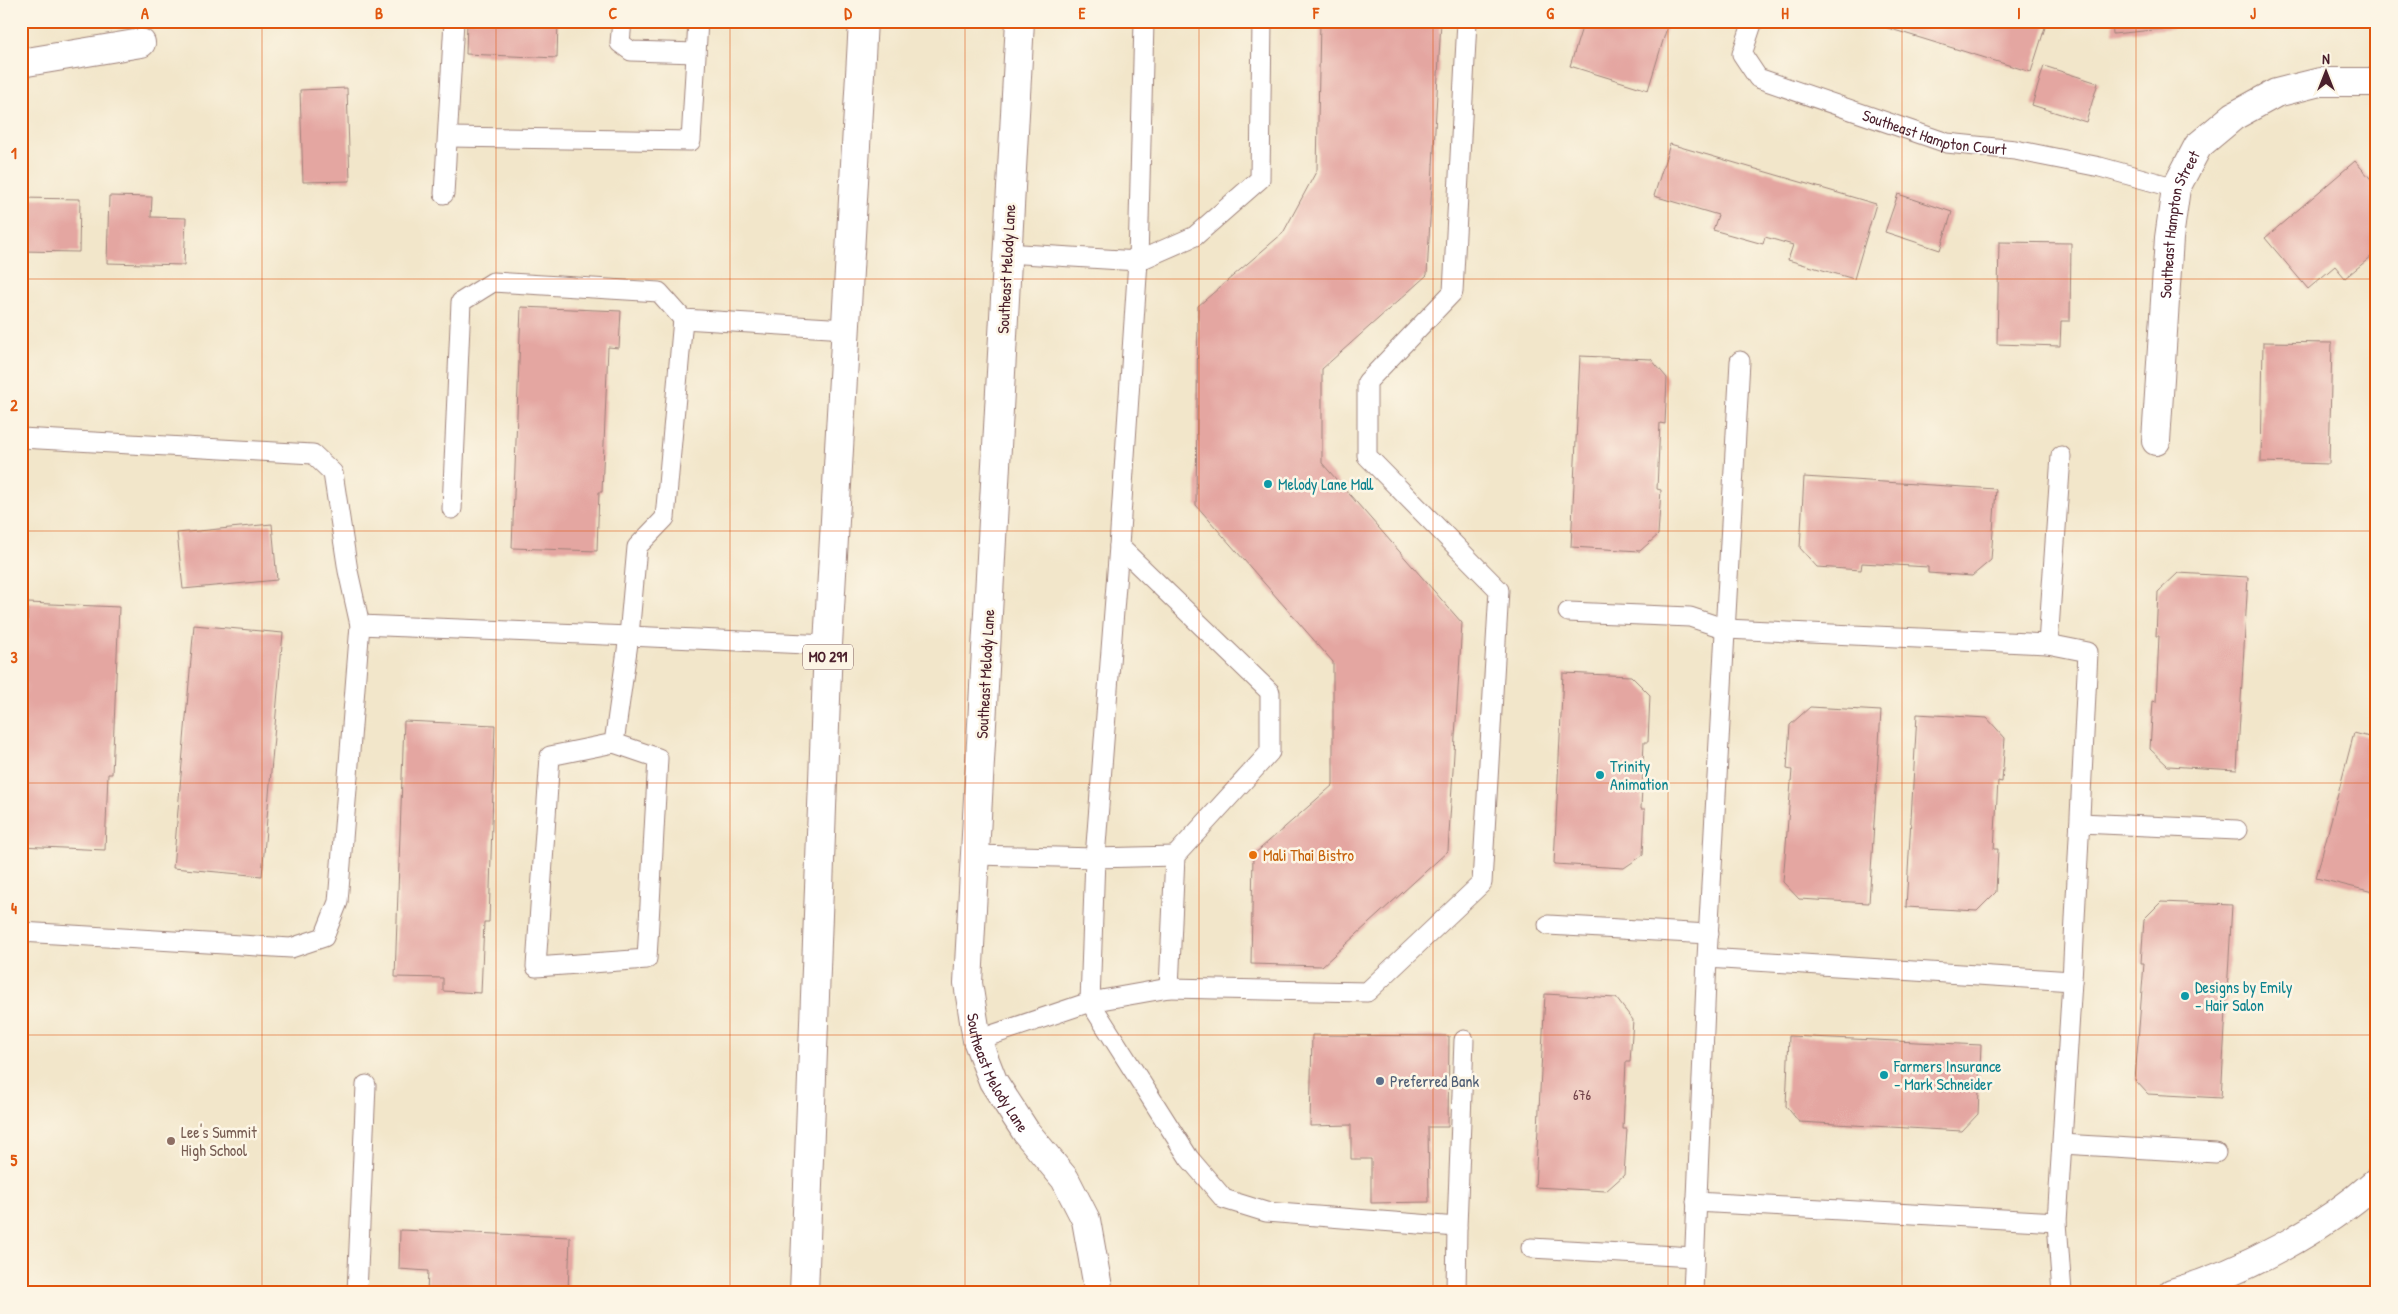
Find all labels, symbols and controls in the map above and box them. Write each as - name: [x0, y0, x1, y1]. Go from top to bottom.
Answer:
- text: A: [141, 2, 149, 24]
- text: B: [375, 2, 383, 24]
- text: C: [609, 2, 618, 24]
- text: D: [844, 2, 852, 24]
- text: E: [1078, 2, 1086, 24]
- text: F: [1312, 2, 1320, 24]
- text: G: [1546, 2, 1554, 24]
- text: H: [1781, 2, 1789, 24]
- text: I: [2017, 2, 2021, 24]
- text: J: [2250, 2, 2256, 24]
- north arrow: [2300, 48, 2350, 98]
- text: N: [2322, 49, 2330, 68]
- street label: Southeast Hampton Court: [1860, 104, 2008, 160]
- text: 1: [11, 142, 17, 164]
- street label: Southeast Hampton Street: [2154, 146, 2205, 299]
- street label: Southeast Melody Lane: [992, 203, 1020, 334]
- text: 2: [10, 394, 18, 416]
- place label: Melody Lane Mall: [1278, 473, 1374, 495]
- marker: Melody Lane Mall: [1262, 478, 1274, 490]
- street label: Southeast Melody Lane: [971, 608, 999, 739]
- road number: MO 291: [803, 644, 853, 670]
- text: 3: [10, 646, 18, 668]
- place label: Trinity Animation: [1610, 755, 1669, 795]
- marker: Trinity Animation: [1594, 769, 1606, 781]
- place label: Mali Thai Bistro: [1263, 844, 1355, 866]
- marker: Mali Thai Bistro: [1247, 849, 1259, 861]
- text: 4: [11, 897, 17, 919]
- place label: Designs by Emily - Hair Salon: [2195, 976, 2293, 1016]
- marker: Designs by Emily - Hair Salon: [2179, 990, 2191, 1002]
- street label: Southeast Melody Lane: [962, 1012, 1034, 1137]
- place label: Farmers Insurance - Mark Schneider: [1893, 1055, 2002, 1095]
- marker: Farmers Insurance - Mark Schneider: [1878, 1069, 1890, 1081]
- place label: Preferred Bank: [1390, 1070, 1480, 1092]
- marker: Preferred Bank: [1374, 1075, 1386, 1087]
- house number: 676: [1573, 1085, 1591, 1104]
- place label: Lee's Summit High School: [181, 1121, 257, 1161]
- marker: Lee's Summit High School: [165, 1135, 177, 1147]
- text: 5: [11, 1149, 18, 1171]

